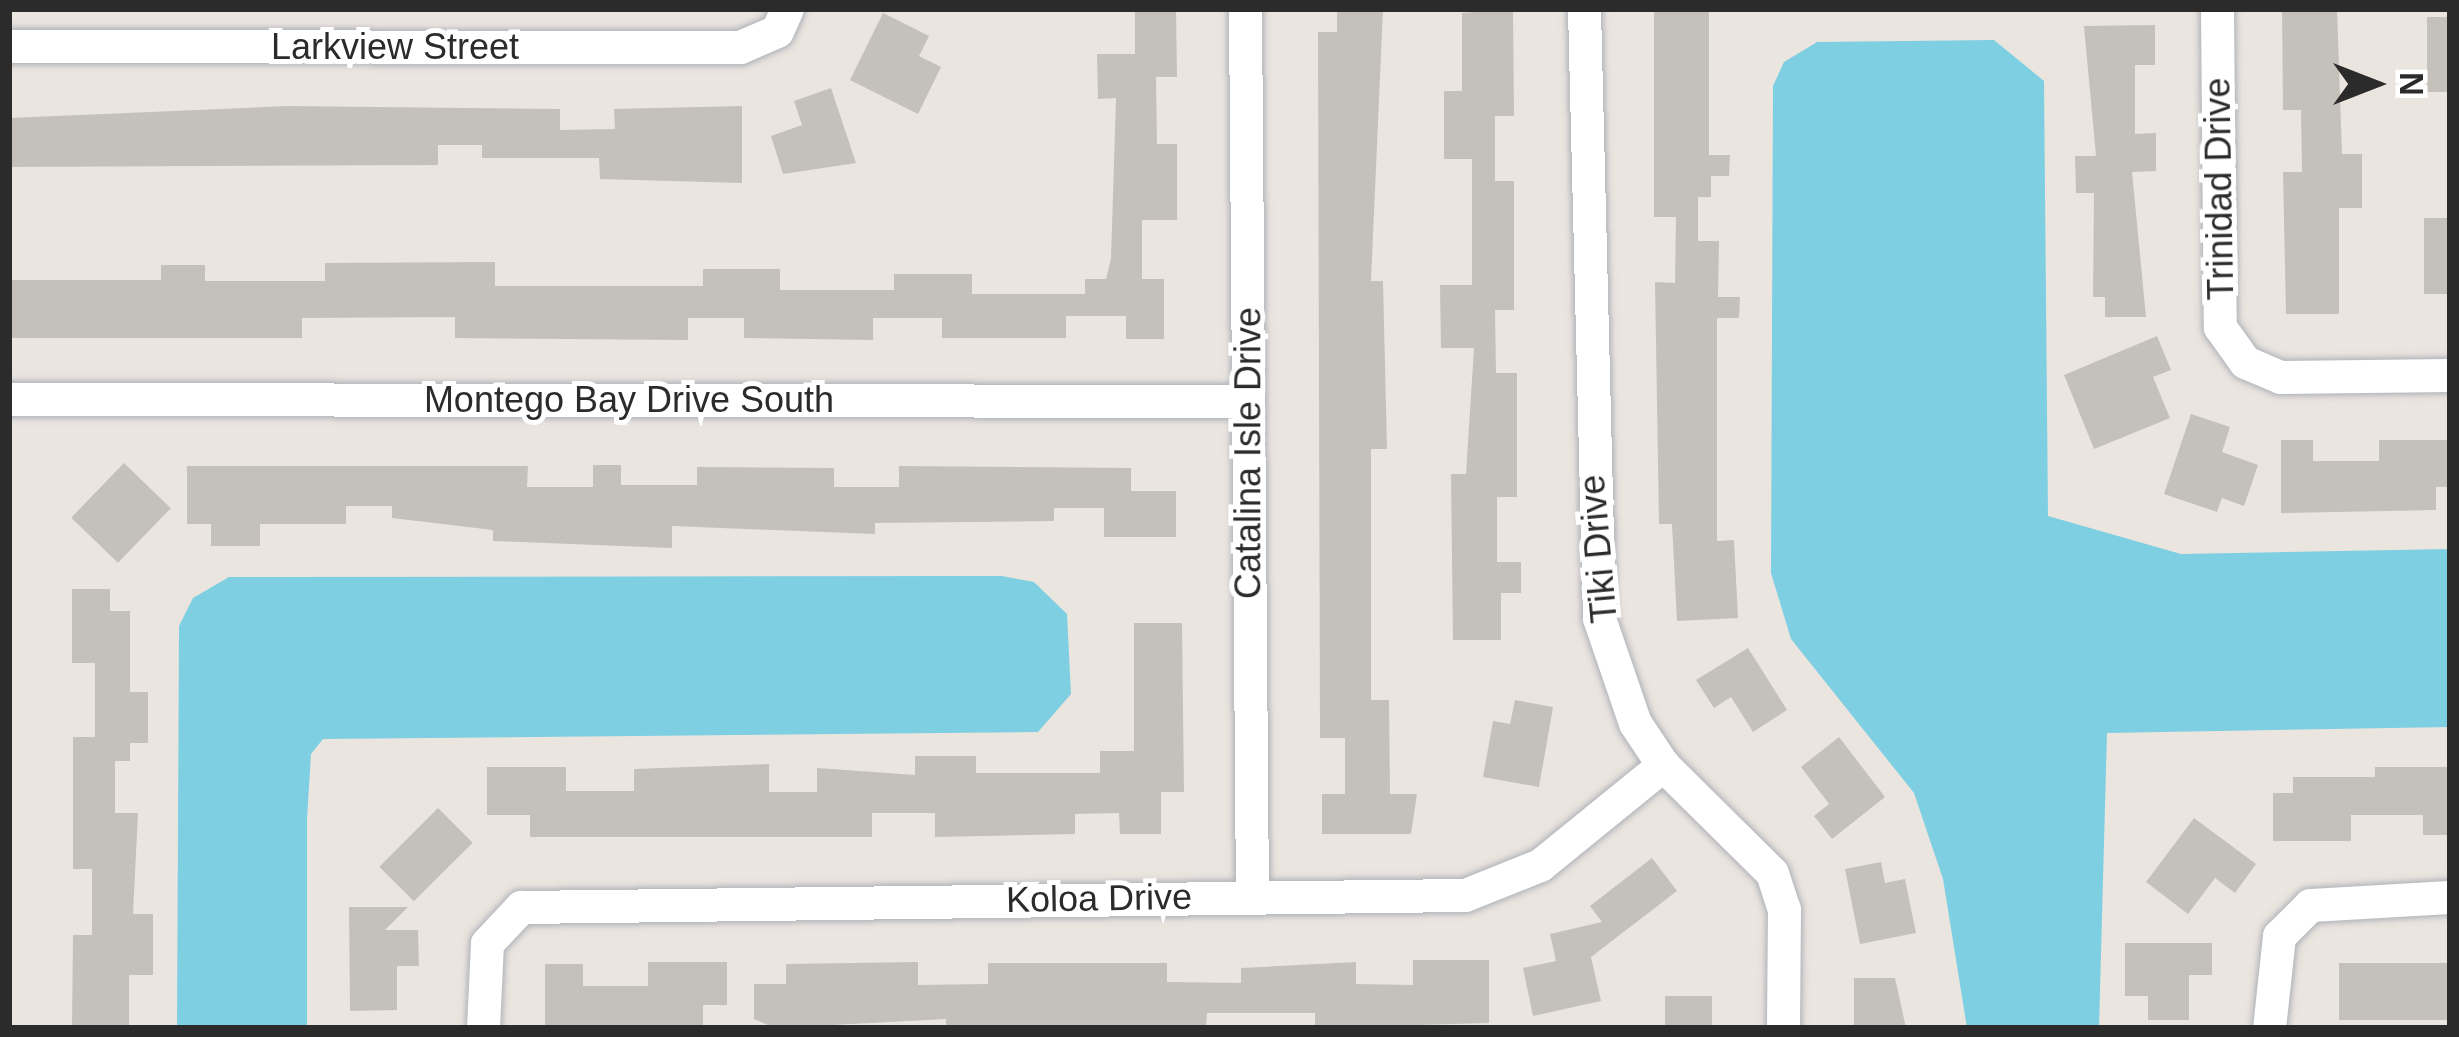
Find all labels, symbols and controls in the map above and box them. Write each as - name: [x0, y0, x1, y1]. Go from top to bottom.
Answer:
- north arrow: [2315, 24, 2435, 144]
- street label: Larkview Street: [271, 25, 519, 69]
- text: N: [2393, 72, 2430, 96]
- street label: Trinidad Drive: [2195, 77, 2243, 301]
- street label: Catalina Isle Drive: [1226, 307, 1270, 599]
- street label: Montego Bay Drive South: [424, 378, 834, 422]
- street label: Tiki Drive: [1570, 473, 1626, 625]
- street label: Koloa Drive: [1006, 875, 1192, 921]

